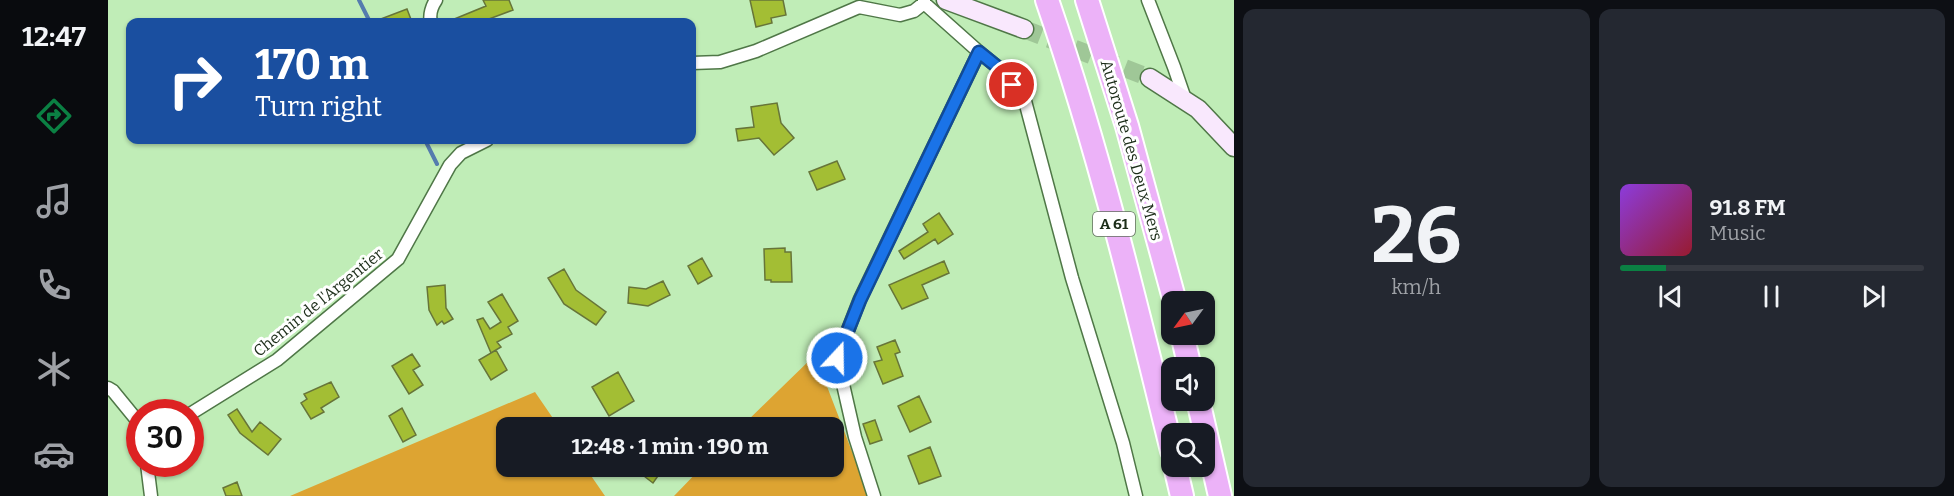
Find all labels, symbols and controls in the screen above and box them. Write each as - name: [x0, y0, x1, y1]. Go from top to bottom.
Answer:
- text: 12:47: [22, 21, 86, 53]
- text: 170 m: [255, 40, 369, 90]
- icon: right: [156, 42, 234, 120]
- street label: Autoroute des Deux Mers: [1097, 58, 1166, 243]
- pin: [986, 59, 1037, 110]
- icon: arrive: [995, 68, 1028, 101]
- text: Turn right: [255, 91, 382, 123]
- icon: directions: [33, 95, 75, 137]
- icon: music: [33, 180, 75, 222]
- text: 26: [1371, 189, 1461, 283]
- text: 91.8 FM: [1710, 194, 1786, 221]
- road number: A 61: [1093, 212, 1135, 236]
- text: Music: [1710, 221, 1766, 245]
- street label: Chemin de l'Argentier: [250, 244, 387, 361]
- icon: phone: [33, 264, 75, 306]
- text: km/h: [1392, 275, 1441, 299]
- icon: previous: [1654, 280, 1687, 313]
- icon: pause: [1755, 280, 1788, 313]
- icon: next: [1857, 280, 1890, 313]
- north arrow: [1161, 291, 1215, 345]
- map controls: [1161, 291, 1215, 477]
- position arrow: [805, 326, 869, 390]
- icon: climate: [33, 348, 75, 390]
- button: sound: [1161, 357, 1215, 411]
- speed limit sign: 30: [126, 399, 204, 477]
- button: search: [1161, 423, 1215, 477]
- icon: car: [33, 433, 75, 475]
- text: 12:48 · 1 min · 190 m: [572, 433, 768, 460]

